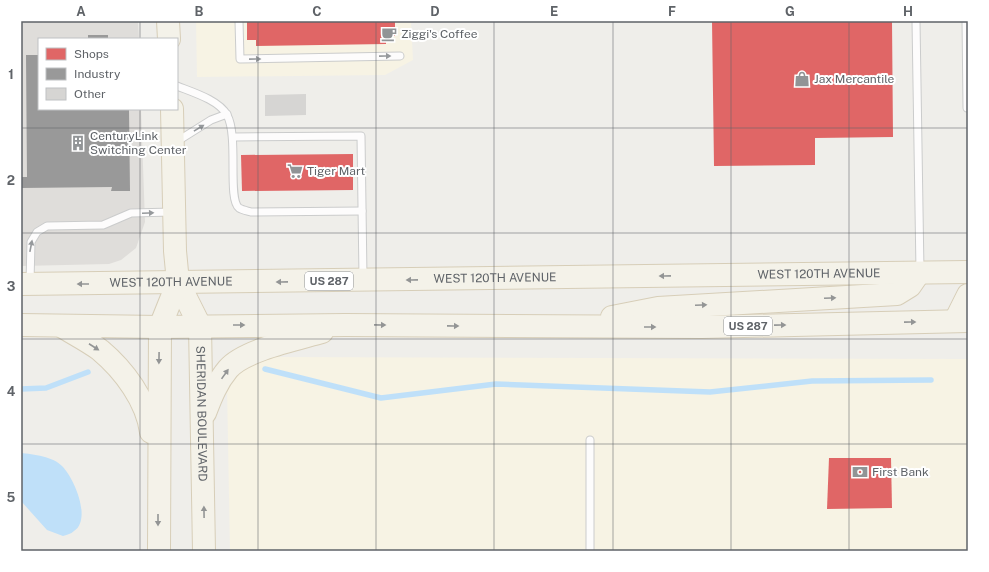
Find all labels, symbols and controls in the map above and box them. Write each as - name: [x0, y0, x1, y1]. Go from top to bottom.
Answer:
- text: A: [76, 4, 86, 19]
- text: B: [195, 4, 204, 19]
- text: C: [312, 4, 322, 19]
- text: D: [430, 4, 440, 19]
- text: E: [550, 4, 558, 19]
- text: F: [668, 4, 676, 19]
- text: G: [785, 4, 795, 19]
- text: H: [903, 4, 913, 19]
- cafe icon: Ziggi's Coffee: [380, 25, 398, 43]
- place label: Ziggi's Coffee: [401, 27, 478, 41]
- legend: [38, 38, 178, 110]
- text: Shops: [74, 47, 109, 61]
- one-way arrow: [379, 53, 392, 59]
- one-way arrow: [249, 55, 261, 62]
- text: 1: [8, 67, 14, 82]
- text: Industry: [74, 67, 121, 81]
- shop icon: Jax Mercantile: [793, 70, 811, 88]
- place label: Jax Mercantile: [814, 72, 895, 86]
- text: Other: [74, 87, 106, 101]
- one-way arrow: [193, 124, 205, 131]
- place label: CenturyLink Switching Center: [90, 129, 187, 157]
- building icon: CenturyLink Switching Center: [69, 134, 87, 152]
- supermarket icon: Tiger Mart: [286, 162, 304, 180]
- place label: Tiger Mart: [307, 164, 365, 178]
- text: 2: [7, 173, 15, 188]
- one-way arrow: [142, 210, 155, 216]
- one-way arrow: [29, 239, 35, 252]
- street label: WEST 120TH AVENUE: [757, 266, 881, 282]
- street label: WEST 120TH AVENUE: [433, 270, 557, 286]
- road number: US 287: [305, 272, 353, 290]
- one-way arrow: [658, 273, 671, 279]
- street label: WEST 120TH AVENUE: [109, 274, 233, 290]
- one-way arrow: [405, 277, 418, 283]
- text: 3: [7, 279, 16, 294]
- one-way arrow: [275, 279, 288, 285]
- one-way arrow: [76, 281, 89, 287]
- one-way arrow: [824, 294, 836, 301]
- one-way arrow: [695, 302, 707, 309]
- road number: US 287: [724, 317, 772, 335]
- one-way arrow: [904, 319, 916, 326]
- one-way arrow: [233, 322, 246, 328]
- one-way arrow: [374, 322, 387, 328]
- one-way arrow: [774, 322, 787, 328]
- one-way arrow: [447, 323, 460, 329]
- one-way arrow: [644, 324, 657, 330]
- one-way arrow: [88, 343, 100, 350]
- street label: SHERIDAN BOULEVARD: [193, 346, 210, 482]
- one-way arrow: [156, 352, 163, 364]
- one-way arrow: [221, 368, 229, 379]
- text: 4: [7, 384, 16, 399]
- bank icon: First Bank: [851, 463, 869, 481]
- place label: First Bank: [872, 465, 929, 479]
- text: 5: [7, 490, 16, 505]
- one-way arrow: [201, 505, 207, 518]
- one-way arrow: [155, 514, 161, 527]

